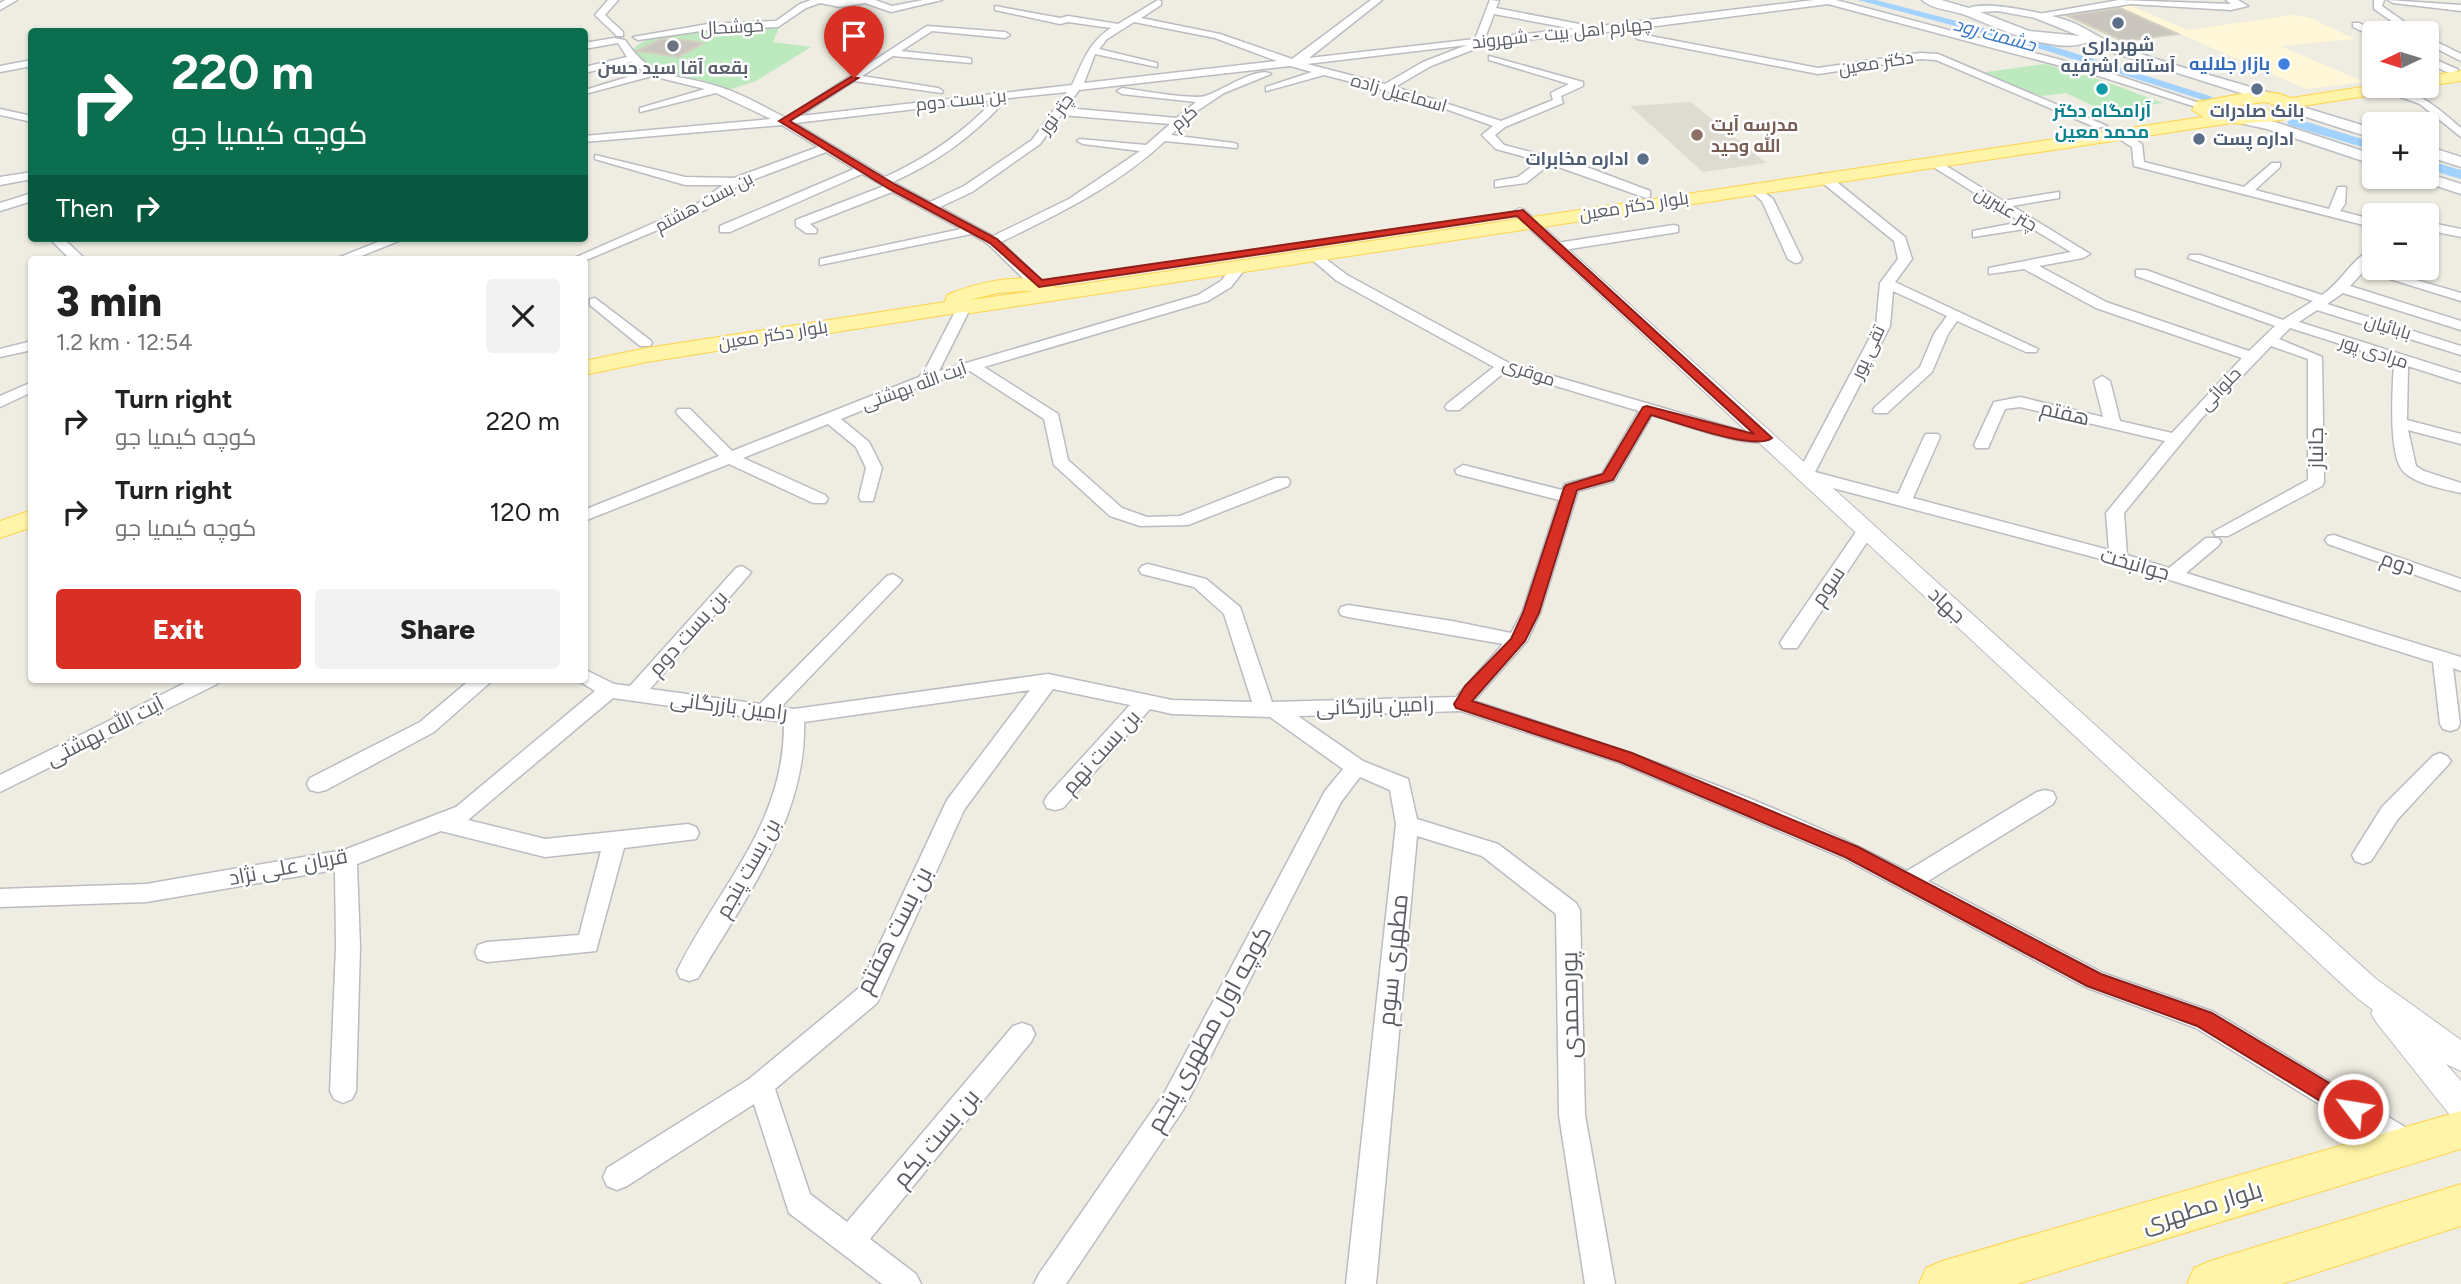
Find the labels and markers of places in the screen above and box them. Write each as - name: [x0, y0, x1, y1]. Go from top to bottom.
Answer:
- pin: [824, 6, 884, 78]
- marker: شهرداری آستانه اشرفیه: [2110, 15, 2126, 31]
- place label: شهرداری آستانه اشرفیه: [2061, 34, 2176, 77]
- marker: بقعه آقا سید حسن: [665, 38, 681, 54]
- place label: بازار جلالیه: [2189, 53, 2270, 75]
- marker: بازار جلالیه: [2276, 56, 2292, 72]
- place label: بقعه آقا سید حسن: [598, 57, 748, 79]
- marker: آرامگاه دکتر محمد معین: [2094, 81, 2110, 97]
- marker: بانک صادرات: [2249, 81, 2265, 97]
- place label: آرامگاه دکتر محمد معین: [2052, 100, 2151, 143]
- place label: بانک صادرات: [2210, 100, 2304, 122]
- place label: مدرسه آیت الله وحید: [1711, 114, 1799, 157]
- marker: مدرسه آیت الله وحید: [1689, 127, 1705, 143]
- place label: اداره پست: [2213, 128, 2294, 151]
- marker: اداره پست: [2191, 131, 2207, 147]
- place label: اداره مخابرات: [1525, 148, 1629, 170]
- marker: اداره مخابرات: [1635, 151, 1651, 167]

